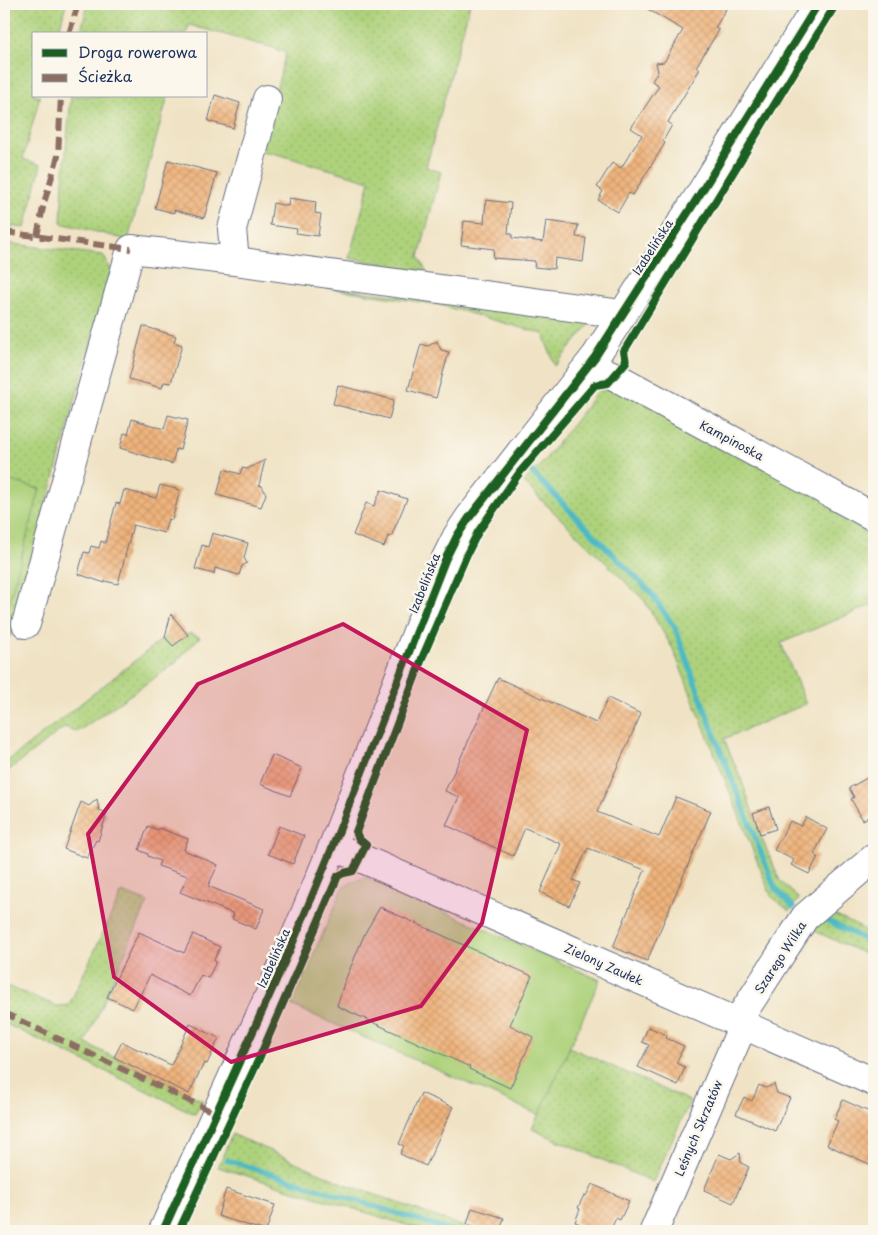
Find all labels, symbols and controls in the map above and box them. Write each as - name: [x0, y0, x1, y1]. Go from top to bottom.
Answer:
- legend: [32, 32, 208, 98]
- text: Droga rowerowa: [78, 40, 197, 63]
- text: Ścieżka: [78, 64, 133, 87]
- street label: Izabelińska: [627, 215, 677, 279]
- street label: Kampinoska: [697, 416, 768, 465]
- street label: Izabelińska: [404, 550, 444, 616]
- street label: Szarego Wilka: [750, 917, 811, 997]
- street label: Izabelińska: [252, 925, 294, 991]
- street label: Zielony Zaułek: [562, 939, 646, 989]
- street label: Leśnych Skrzatów: [670, 1076, 727, 1179]

